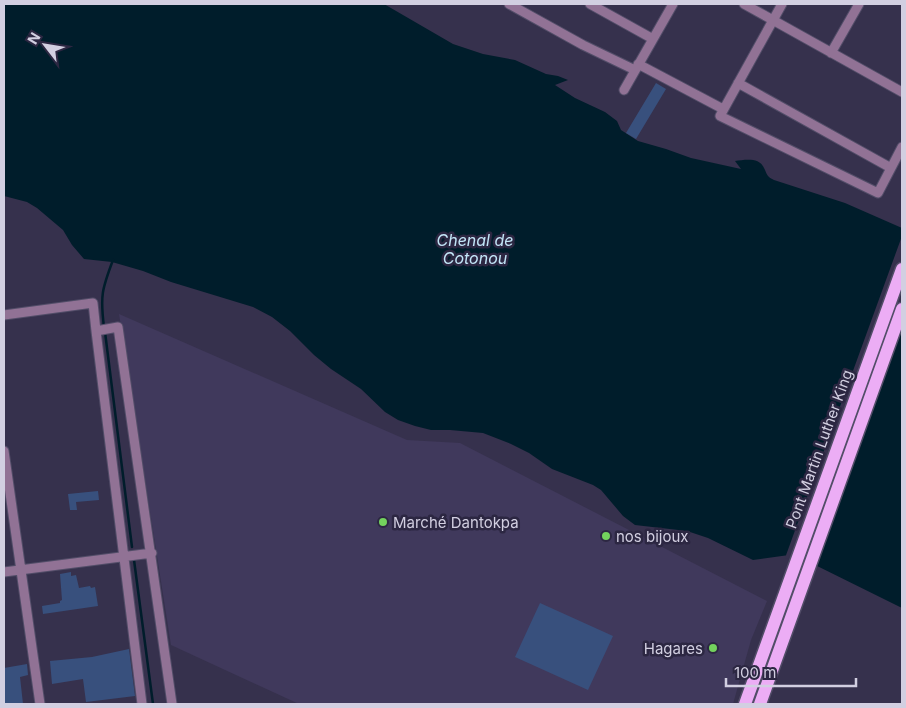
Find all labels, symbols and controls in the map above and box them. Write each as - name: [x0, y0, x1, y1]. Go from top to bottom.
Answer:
- north arrow: [20, 20, 70, 70]
- text: N: [23, 29, 43, 47]
- water label: Chenal de Cotonou: [436, 230, 514, 268]
- street label: Pont Martin Luther King: [781, 367, 857, 531]
- place label: Marché Dantokpa: [393, 513, 519, 532]
- marker: Marché Dantokpa: [377, 516, 389, 528]
- place label: nos bijoux: [616, 527, 689, 546]
- marker: nos bijoux: [600, 530, 612, 542]
- place label: Hagares: [644, 639, 703, 658]
- marker: Hagares: [707, 642, 719, 654]
- scale bar: [726, 656, 856, 688]
- text: 100 m: [734, 663, 776, 682]

